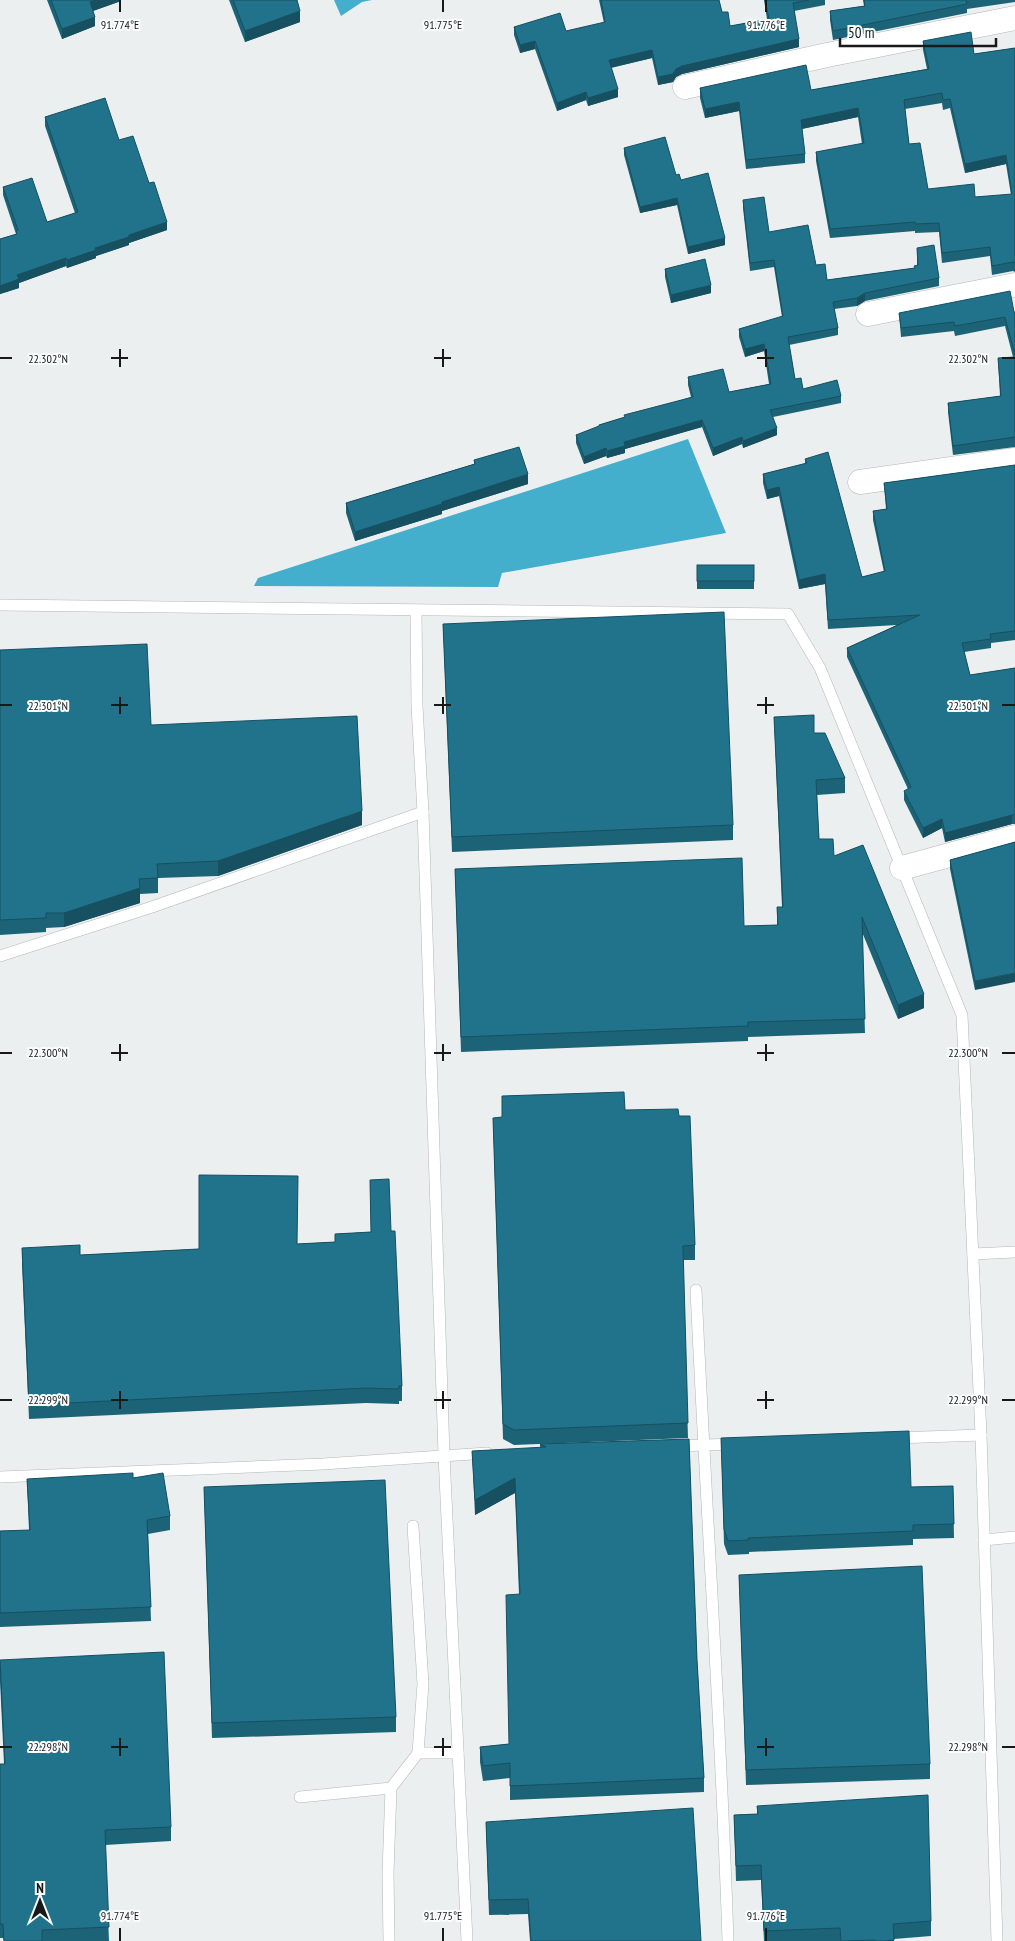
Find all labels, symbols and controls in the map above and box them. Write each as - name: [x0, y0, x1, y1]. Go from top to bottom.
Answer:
- scale bar: [840, 15, 996, 47]
- text: 91.774°E: [101, 17, 139, 32]
- text: 91.775°E: [424, 17, 462, 32]
- text: 91.776°E: [747, 17, 785, 32]
- text: 50 m: [848, 23, 874, 42]
- text: 22.302°N: [28, 351, 68, 366]
- text: 22.302°N: [948, 351, 988, 366]
- text: 22.301°N: [28, 698, 68, 713]
- text: 22.301°N: [948, 698, 988, 713]
- text: 22.300°N: [28, 1045, 68, 1060]
- text: 22.300°N: [948, 1045, 988, 1060]
- text: 22.299°N: [28, 1392, 68, 1407]
- text: 22.299°N: [948, 1392, 988, 1407]
- text: 22.298°N: [28, 1739, 68, 1754]
- text: 22.298°N: [948, 1739, 988, 1754]
- north arrow: [15, 1876, 65, 1926]
- text: N: [36, 1879, 44, 1897]
- text: 91.774°E: [101, 1908, 139, 1923]
- text: 91.775°E: [424, 1908, 462, 1923]
- text: 91.776°E: [747, 1908, 785, 1923]

